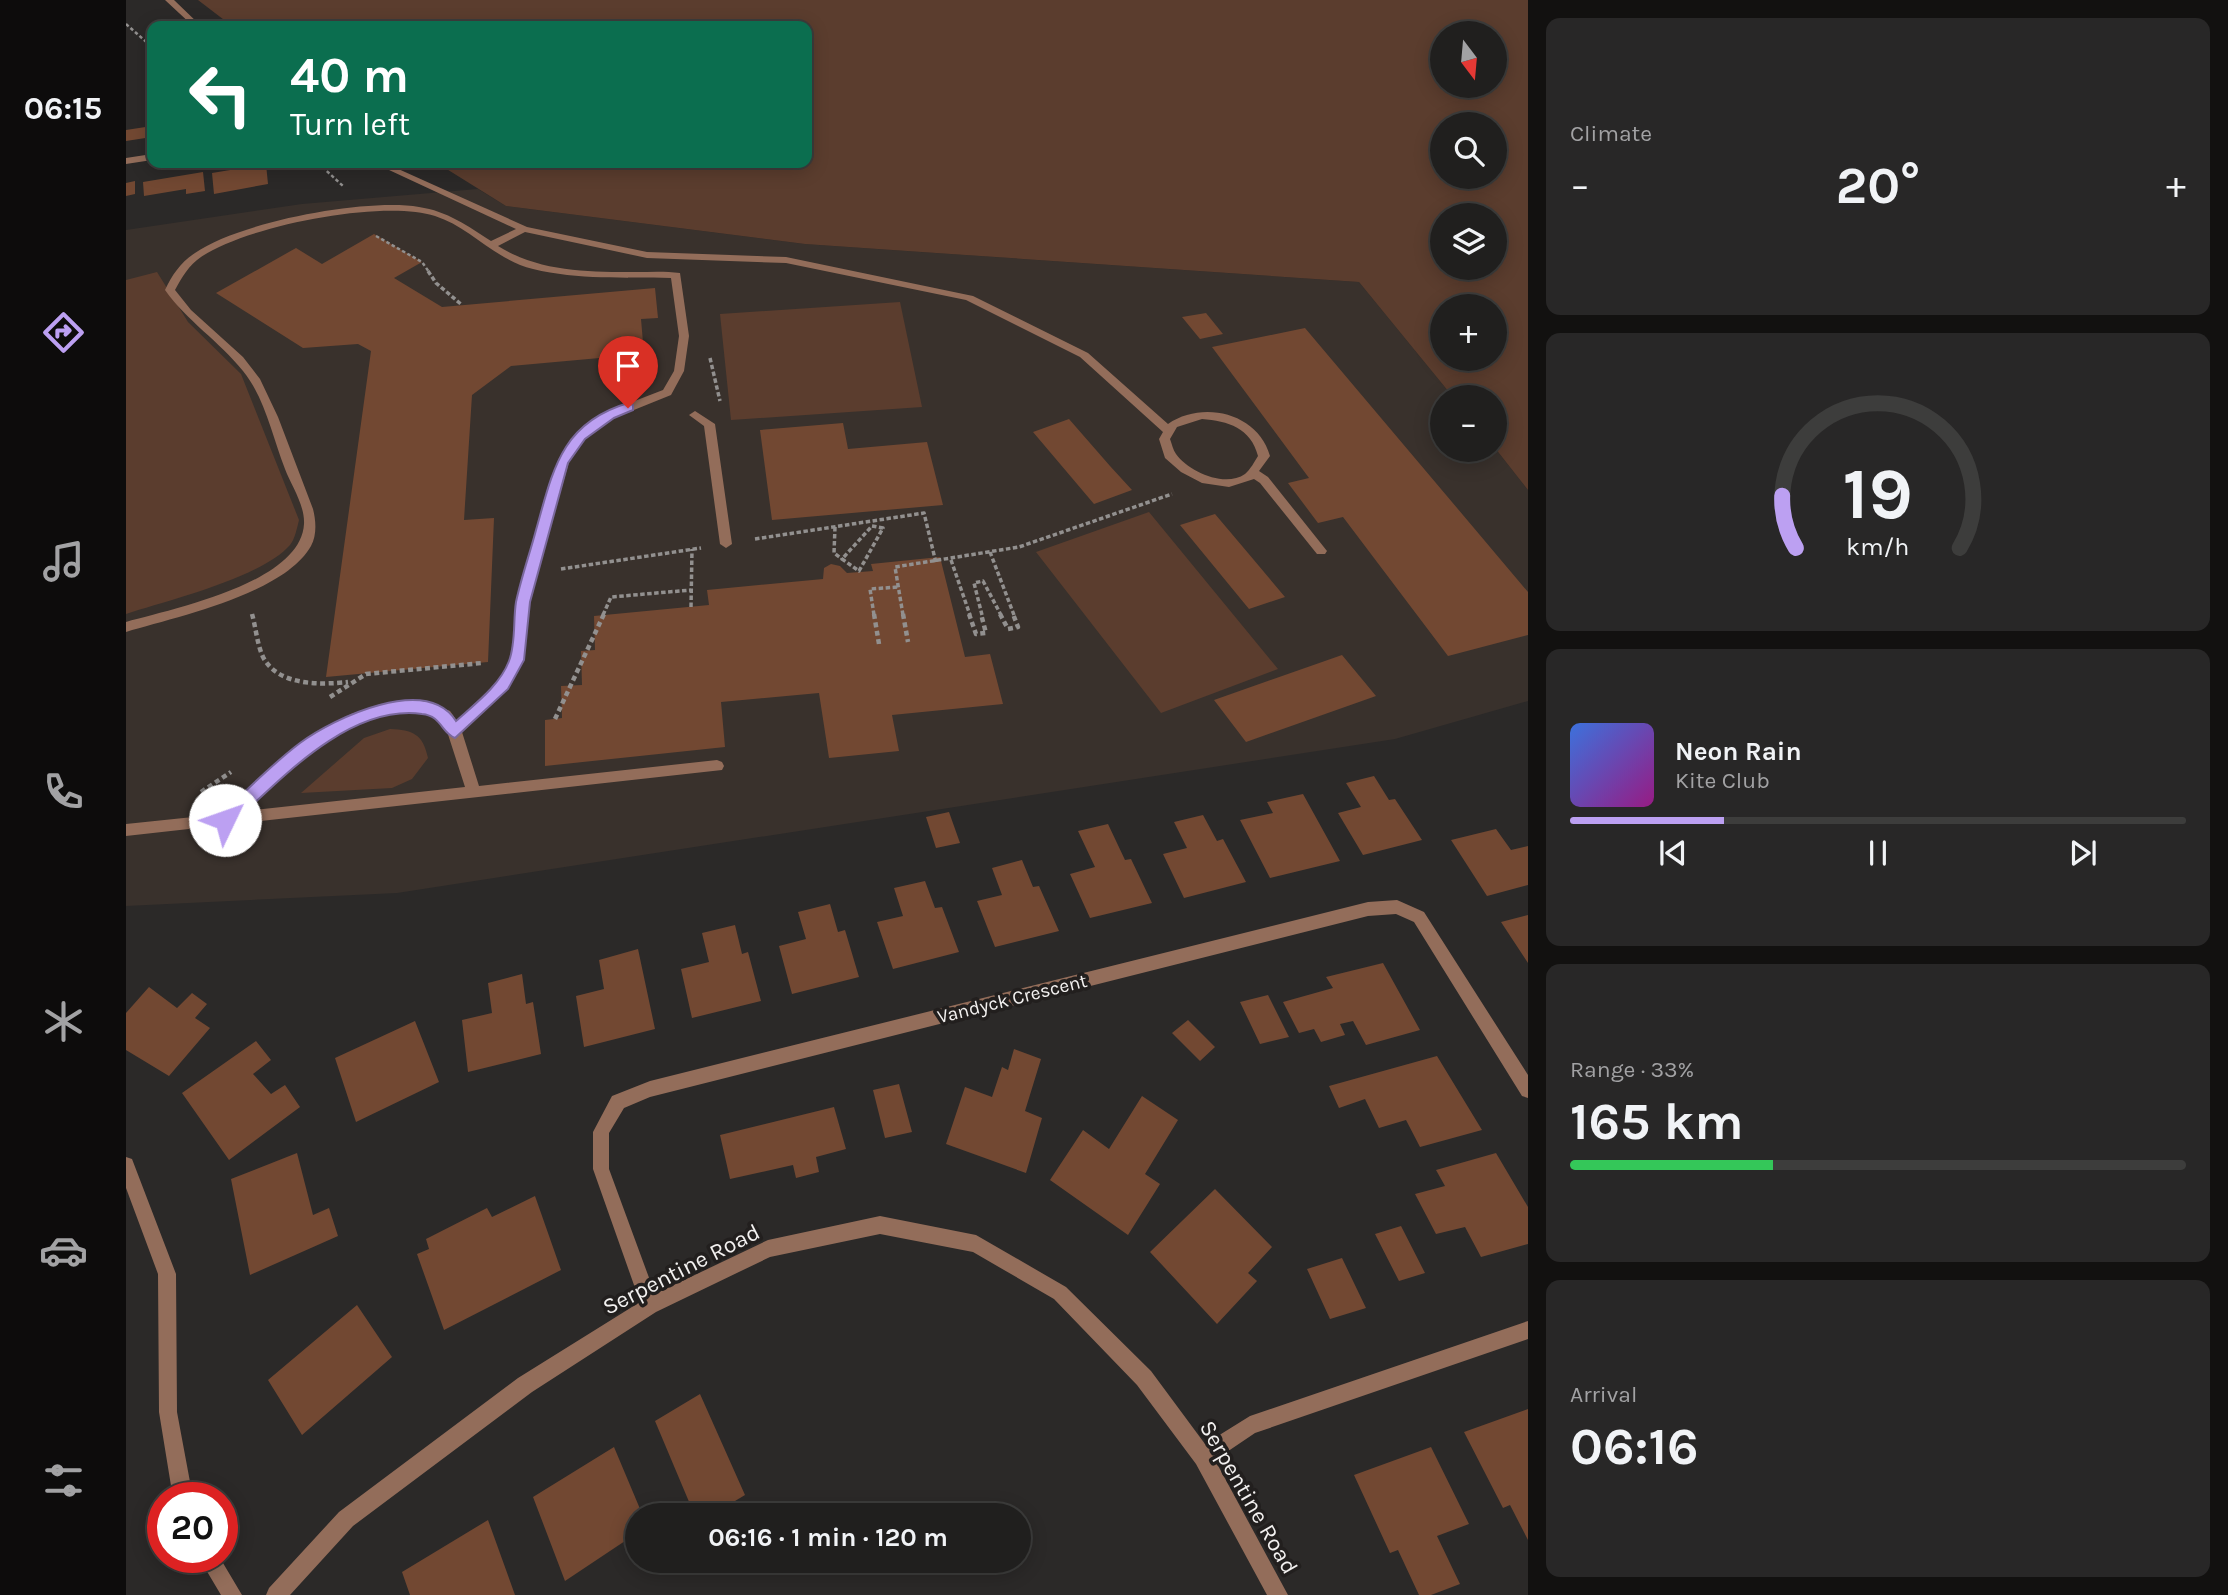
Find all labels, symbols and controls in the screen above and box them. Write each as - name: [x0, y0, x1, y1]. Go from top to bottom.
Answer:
- north arrow: [1430, 21, 1507, 98]
- map controls: [1430, 21, 1507, 462]
- text: 40 m: [290, 47, 409, 104]
- icon: left: [175, 49, 266, 140]
- text: 06:15: [24, 90, 102, 127]
- text: Turn left: [290, 106, 410, 143]
- button: search: [1430, 112, 1507, 189]
- text: Climate: [1570, 120, 1652, 147]
- text: 20°: [1836, 155, 1920, 216]
- text: −: [1570, 163, 1590, 208]
- text: +: [2166, 163, 2186, 208]
- button: layers: [1430, 203, 1507, 280]
- button: +: [1430, 294, 1507, 371]
- icon: directions: [39, 308, 88, 357]
- pin: [598, 336, 658, 408]
- icon: arrive: [609, 347, 647, 385]
- button: −: [1430, 385, 1507, 462]
- text: 19: [1843, 452, 1913, 537]
- text: km/h: [1846, 532, 1910, 561]
- icon: music: [39, 537, 88, 586]
- text: Neon Rain: [1675, 736, 1802, 767]
- icon: phone: [39, 767, 88, 816]
- text: Kite Club: [1675, 767, 1770, 794]
- position arrow: [188, 783, 262, 857]
- icon: previous: [1654, 834, 1692, 872]
- icon: pause: [1859, 834, 1897, 872]
- icon: next: [2064, 834, 2102, 872]
- street label: Vandyck Crescent: [935, 970, 1089, 1028]
- icon: climate: [39, 997, 88, 1046]
- text: Range · 33%: [1570, 1056, 1694, 1083]
- text: 165 km: [1570, 1091, 1744, 1152]
- street label: Serpentine Road: [598, 1218, 764, 1321]
- icon: car: [39, 1226, 88, 1275]
- text: Arrival: [1570, 1381, 1637, 1408]
- street label: Serpentine Road: [1194, 1416, 1303, 1579]
- text: 06:16: [1570, 1416, 1699, 1477]
- icon: filters: [39, 1456, 88, 1505]
- speed limit sign: 20: [147, 1482, 238, 1573]
- text: 06:16 · 1 min · 120 m: [708, 1522, 948, 1553]

